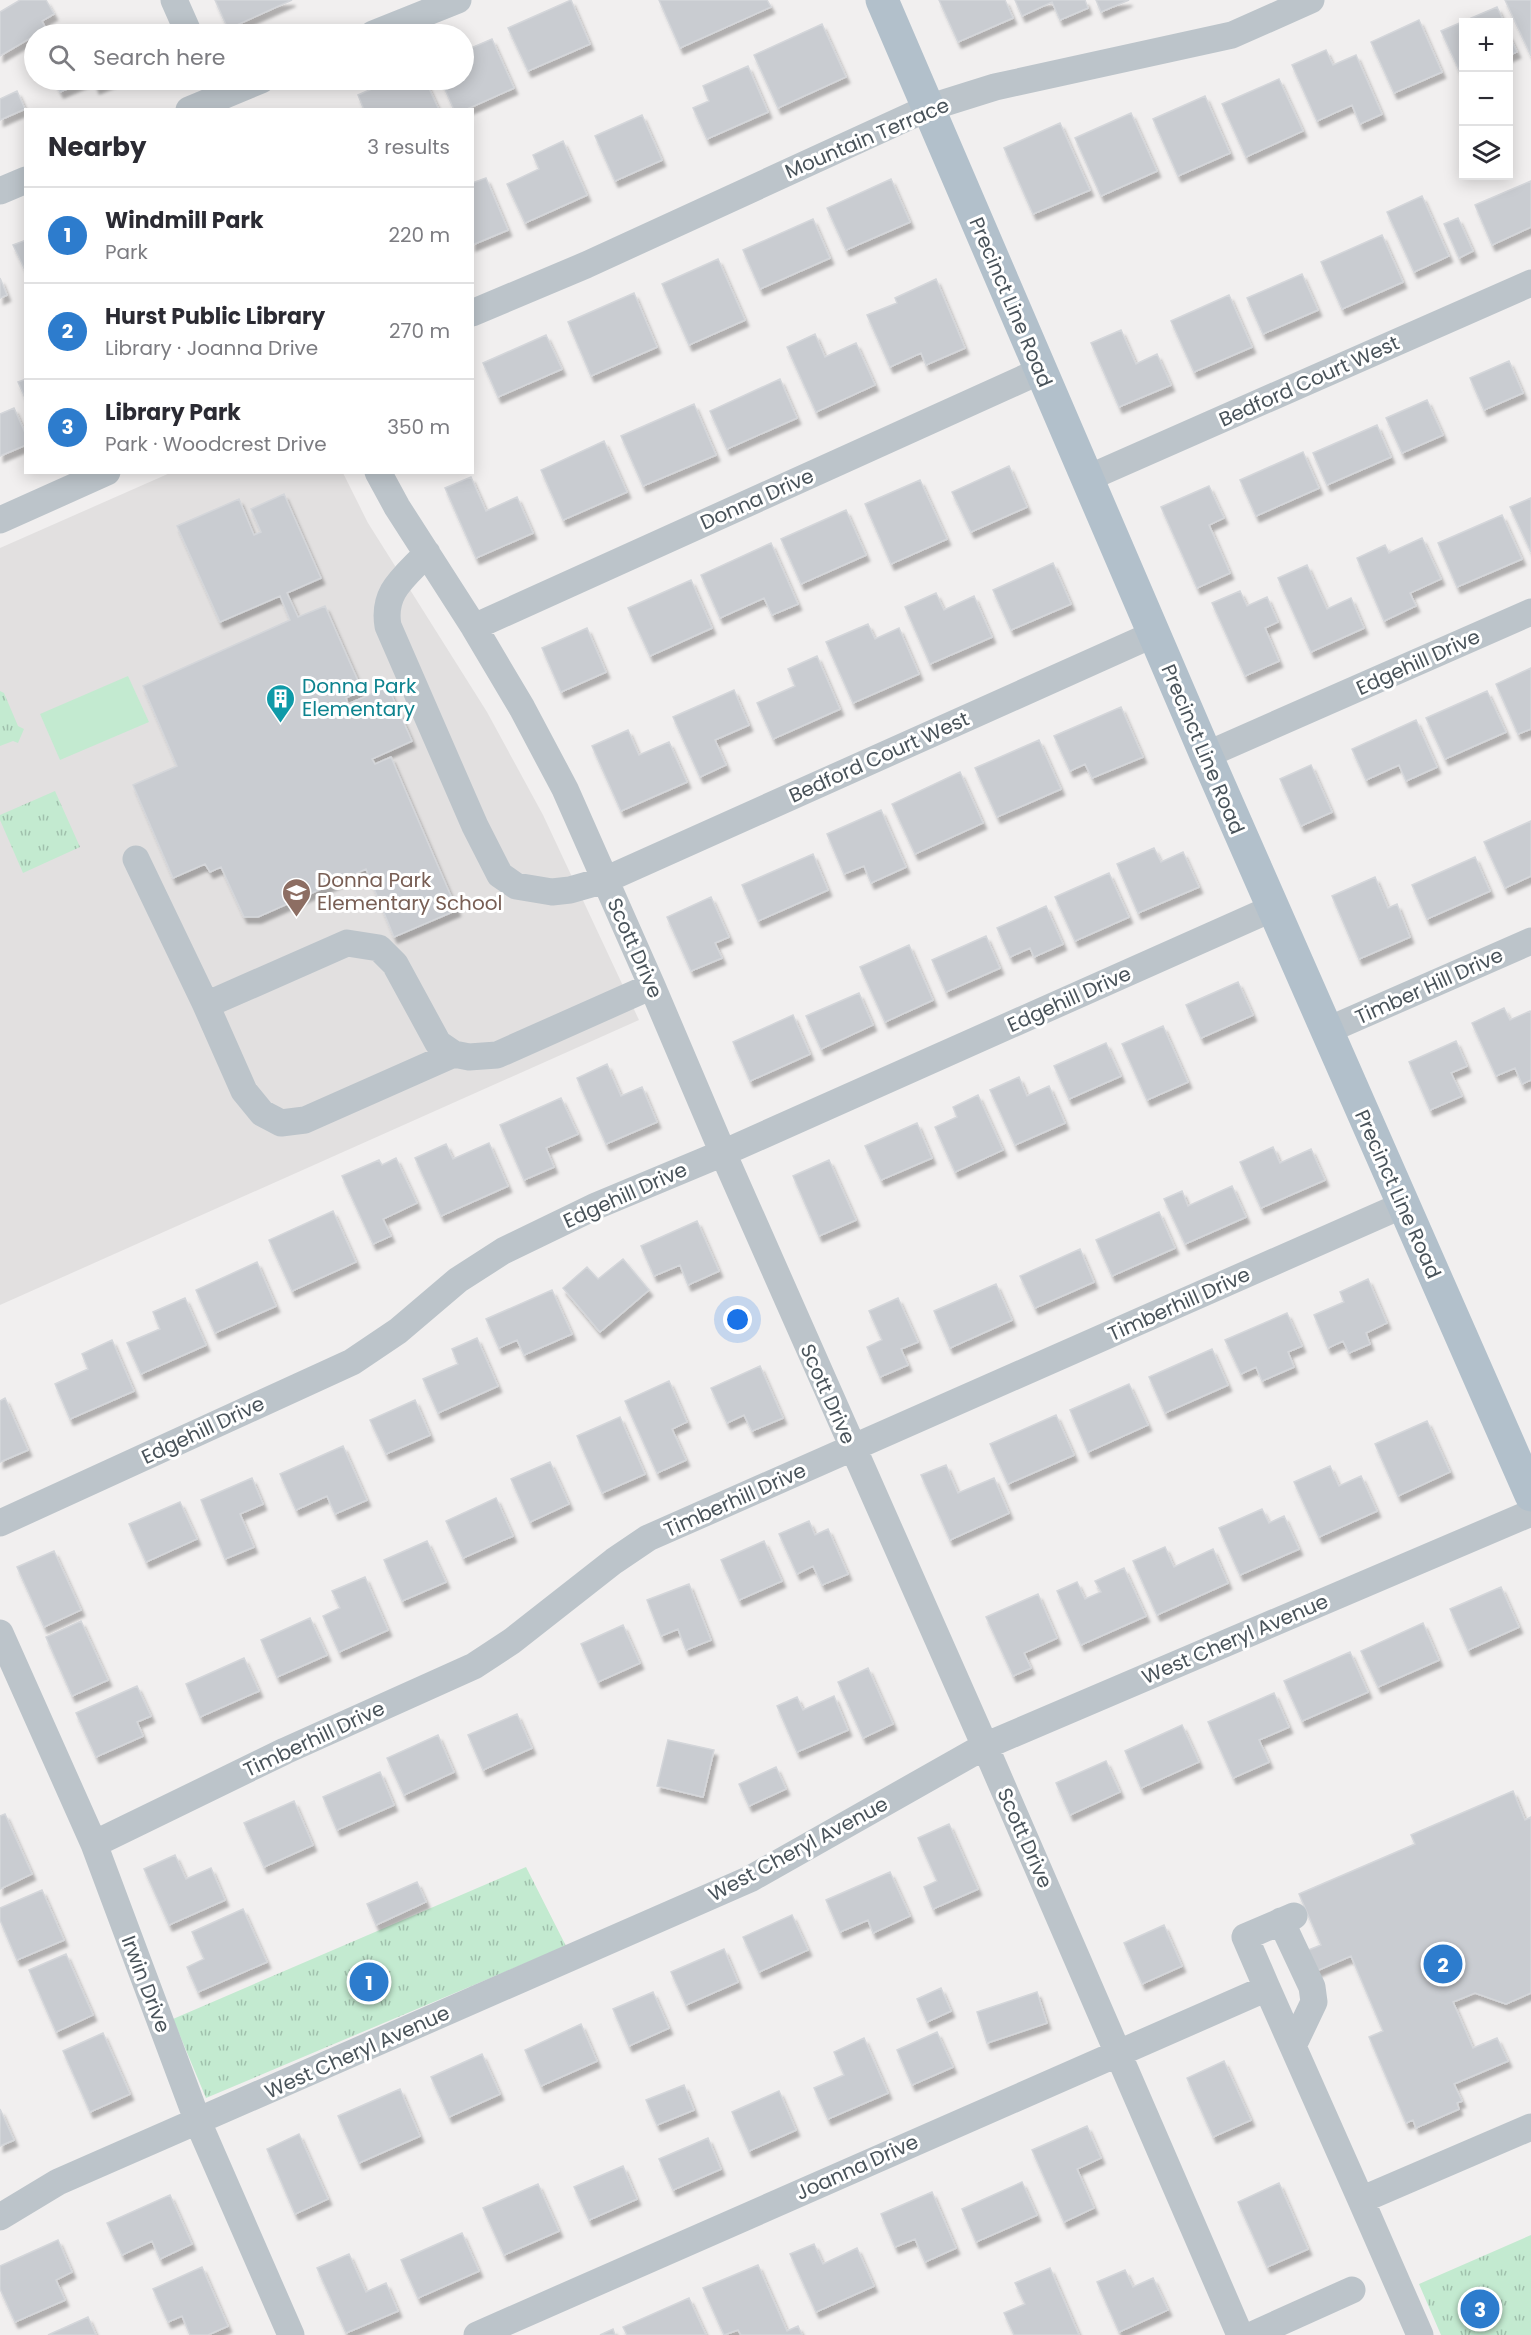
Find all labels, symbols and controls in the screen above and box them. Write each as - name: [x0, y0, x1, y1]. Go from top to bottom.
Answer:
- map controls: [1459, 18, 1513, 180]
- button: +: [1459, 18, 1513, 72]
- search box: [24, 24, 474, 90]
- icon: search: [45, 41, 78, 74]
- text: Search here: [93, 42, 226, 73]
- button: −: [1459, 72, 1513, 126]
- street label: Mountain Terrace: [781, 91, 953, 185]
- button: layers: [1459, 126, 1513, 180]
- text: Nearby: [48, 129, 146, 165]
- text: 3 results: [367, 133, 450, 161]
- text: Windmill Park: [105, 205, 264, 236]
- street label: Precinct Line Road: [963, 213, 1059, 391]
- text: 1: [64, 221, 71, 249]
- text: 220 m: [389, 221, 450, 249]
- text: Park: [105, 238, 148, 266]
- text: Hurst Public Library: [105, 301, 325, 332]
- text: 2: [62, 317, 73, 345]
- text: 270 m: [389, 317, 450, 345]
- street label: Bedford Court West: [1214, 329, 1404, 433]
- text: Library · Joanna Drive: [105, 334, 318, 362]
- text: Library Park: [105, 397, 241, 428]
- text: 3: [61, 413, 74, 441]
- text: 350 m: [387, 413, 450, 441]
- text: Park · Woodcrest Drive: [105, 430, 327, 458]
- street label: Donna Drive: [696, 461, 818, 537]
- street label: Edgehill Drive: [1352, 622, 1484, 702]
- street label: Precinct Line Road: [1155, 660, 1251, 838]
- place label: Donna Park Elementary: [302, 672, 417, 723]
- building icon: Donna Park Elementary: [265, 682, 297, 724]
- street label: Bedford Court West: [784, 705, 974, 809]
- place label: Donna Park Elementary School: [317, 866, 502, 917]
- school or university icon: Donna Park Elementary School: [280, 876, 312, 918]
- street label: Scott Drive: [601, 894, 669, 1002]
- street label: Timber Hill Drive: [1351, 941, 1507, 1031]
- street label: Edgehill Drive: [1003, 959, 1135, 1039]
- street label: Precinct Line Road: [1348, 1105, 1448, 1283]
- street label: Edgehill Drive: [559, 1155, 691, 1235]
- street label: Timberhill Drive: [1104, 1260, 1254, 1348]
- your location: [723, 1305, 752, 1334]
- street label: Scott Drive: [794, 1340, 862, 1448]
- street label: Edgehill Drive: [137, 1389, 269, 1471]
- street label: Timberhill Drive: [660, 1456, 810, 1544]
- street label: West Cheryl Avenue: [1138, 1587, 1332, 1691]
- street label: Timberhill Drive: [239, 1694, 389, 1784]
- street label: Scott Drive: [991, 1784, 1059, 1892]
- street label: West Cheryl Avenue: [703, 1790, 893, 1908]
- street label: Irwin Drive: [115, 1931, 177, 2037]
- pin: 2: [1424, 1942, 1462, 1986]
- pin: 1: [350, 1960, 388, 2004]
- street label: West Cheryl Avenue: [260, 1999, 454, 2105]
- street label: Joanna Drive: [791, 2127, 923, 2207]
- pin: 3: [1460, 2286, 1500, 2332]

